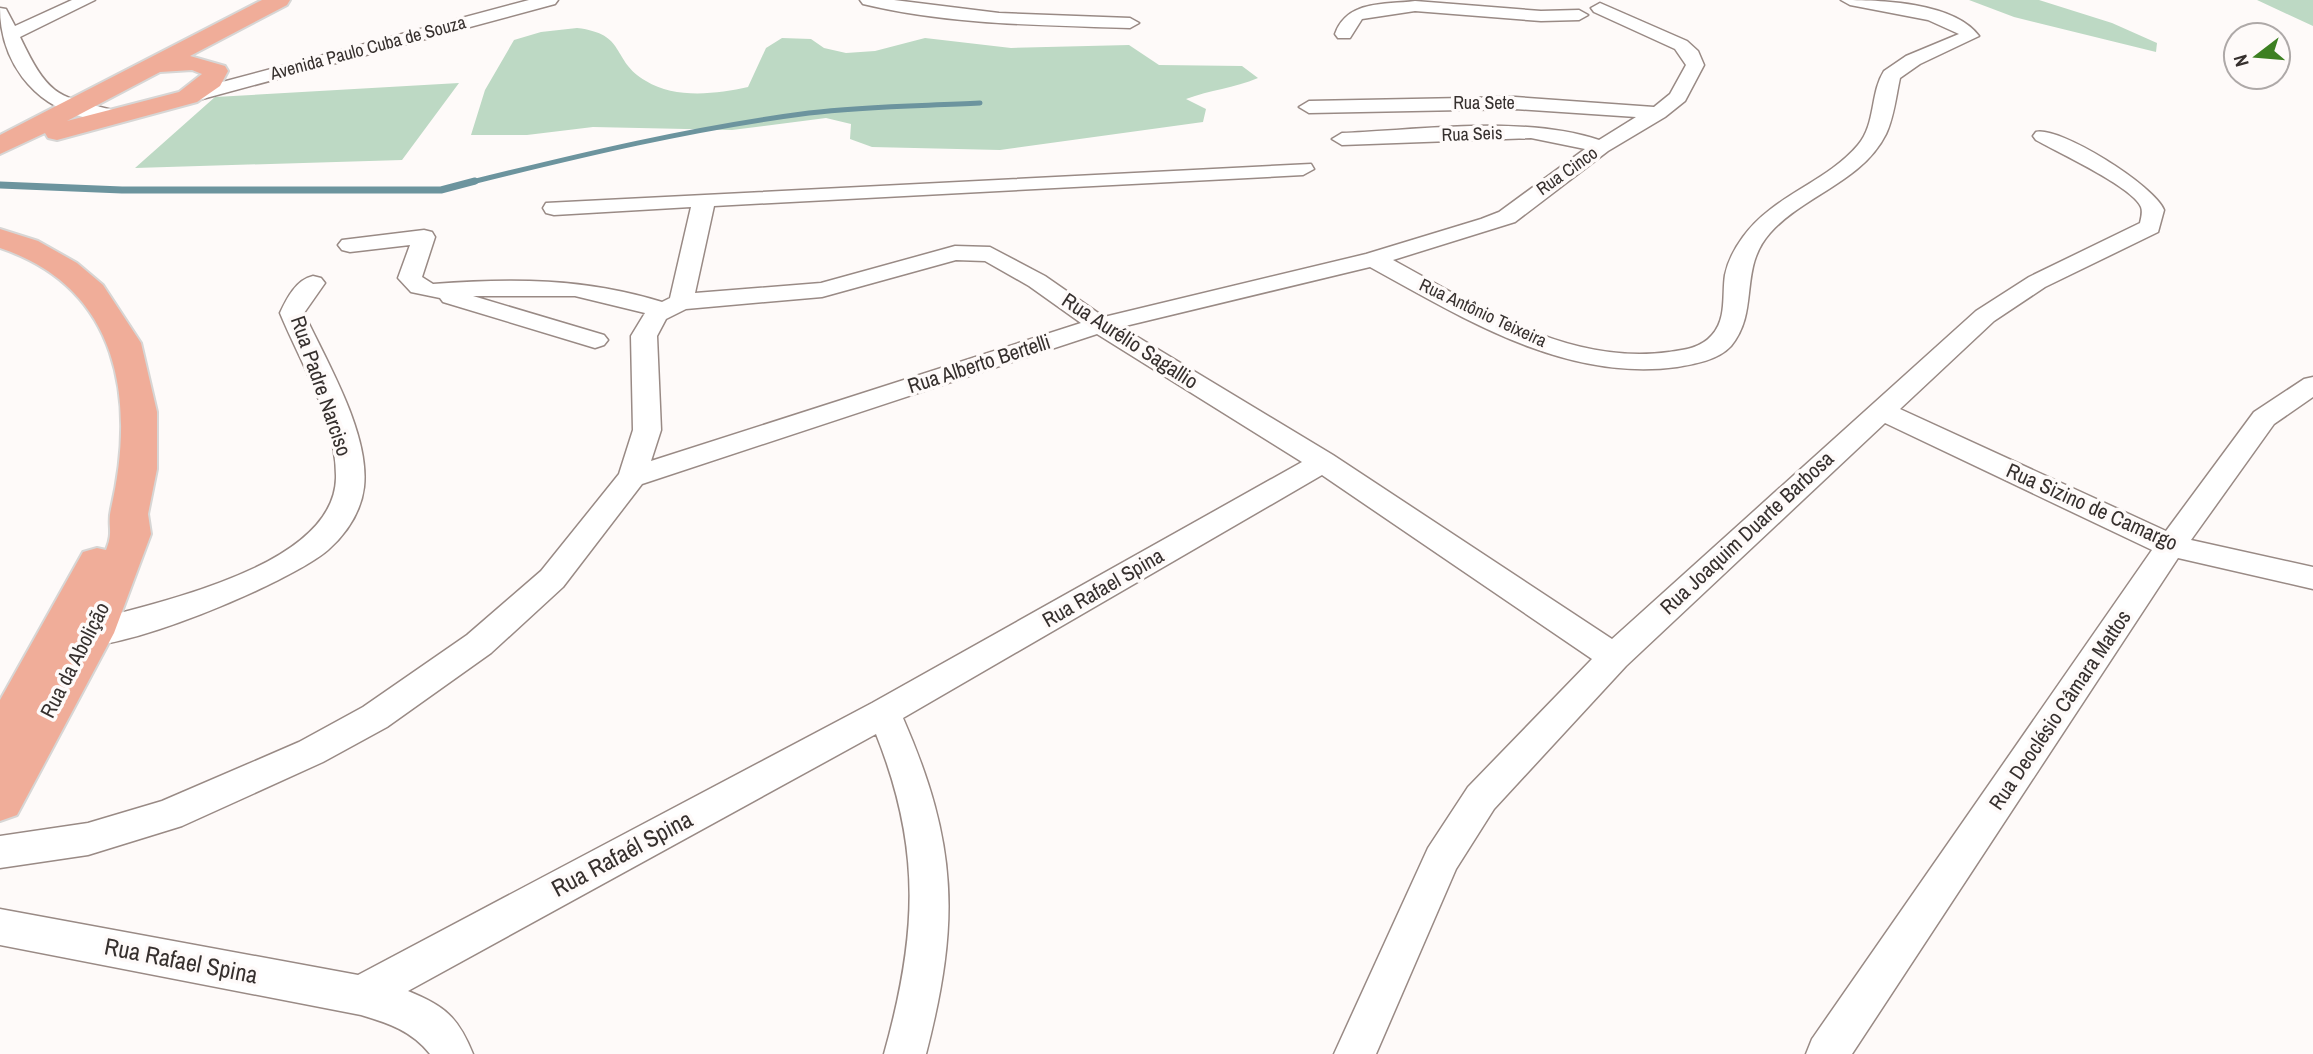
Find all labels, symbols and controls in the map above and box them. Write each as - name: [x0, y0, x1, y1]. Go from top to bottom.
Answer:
- street label: Avenida Paulo Cuba de Souza: [266, 9, 468, 86]
- north arrow: [2222, 21, 2292, 91]
- text: N: [2227, 52, 2255, 70]
- street label: Rua Sete: [1453, 90, 1515, 115]
- street label: Rua Seis: [1441, 120, 1503, 147]
- street label: Rua Cinco: [1531, 140, 1602, 201]
- street label: Rua Antônio Teixeira: [1416, 272, 1551, 353]
- street label: Rua Aurélio Sagallio: [1057, 286, 1204, 395]
- street label: Rua Padre Narciso: [284, 312, 359, 460]
- street label: Rua Alberto Bertelli: [904, 327, 1054, 400]
- street label: Rua Joaquim Duarte Barbosa: [1653, 444, 1840, 621]
- street label: Rua Sizino de Camargo: [2002, 456, 2182, 557]
- street label: Rua Rafael Spina: [1037, 541, 1169, 634]
- street label: Rua da Abolição: [33, 597, 116, 723]
- street label: Rua Deoclésio Câmara Mattos: [1982, 604, 2137, 815]
- street label: Rua Rafaél Spina: [545, 802, 698, 904]
- street label: Rua Rafael Spina: [102, 929, 261, 991]

